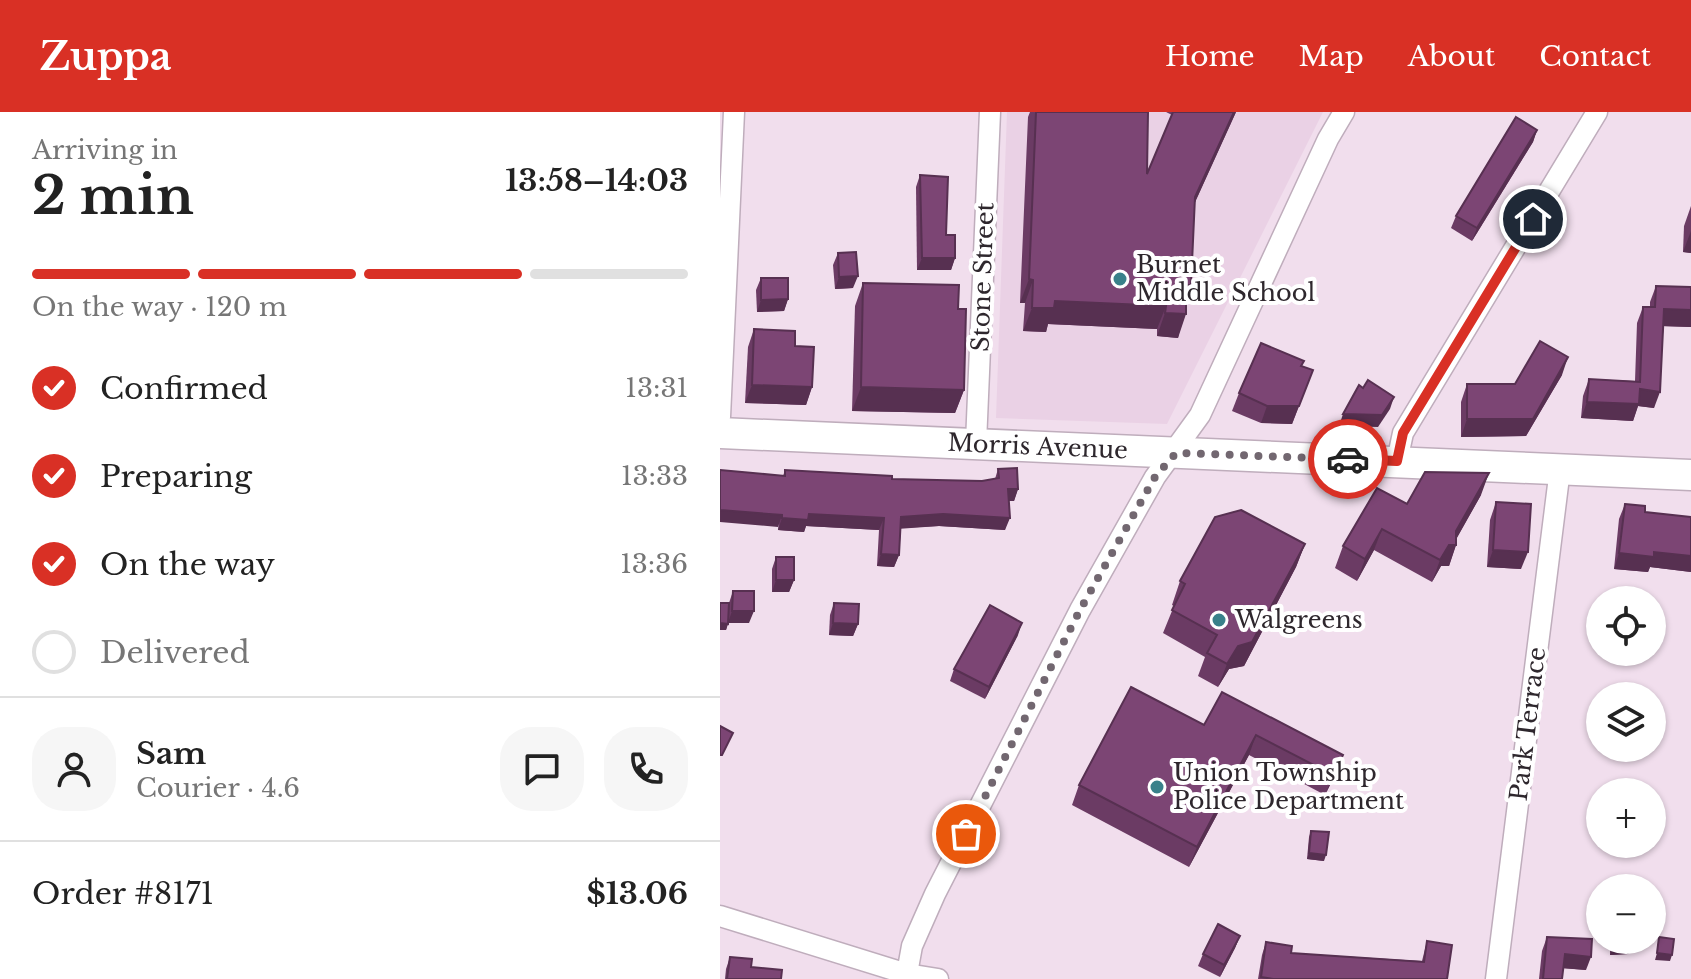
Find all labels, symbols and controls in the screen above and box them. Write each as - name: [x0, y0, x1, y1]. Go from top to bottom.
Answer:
- text: Zuppa: [40, 33, 172, 80]
- text: Home: [1165, 39, 1255, 74]
- text: Map: [1299, 39, 1364, 74]
- text: About: [1408, 39, 1495, 74]
- text: Contact: [1539, 39, 1651, 74]
- text: Arriving in: [32, 134, 178, 166]
- text: 13:58–14:03: [505, 162, 688, 199]
- text: 2 min: [32, 164, 194, 228]
- pin: [1499, 185, 1567, 253]
- icon: home: [1511, 197, 1555, 241]
- street label: Stone Street: [965, 202, 1000, 352]
- place label: Burnet Middle School: [1136, 250, 1315, 307]
- marker: Burnet Middle School: [1111, 270, 1129, 288]
- text: On the way · 120 m: [32, 291, 287, 323]
- icon: check: [32, 366, 76, 410]
- text: Confirmed: [100, 370, 268, 407]
- text: 13:31: [625, 372, 688, 404]
- courier: [1308, 419, 1388, 499]
- street label: Morris Avenue: [947, 428, 1129, 465]
- icon: car: [1326, 437, 1370, 481]
- icon: check: [32, 454, 76, 498]
- text: Preparing: [100, 458, 252, 495]
- text: 13:33: [621, 460, 688, 492]
- icon: check: [32, 542, 76, 586]
- text: On the way: [100, 546, 275, 583]
- text: 13:36: [620, 548, 688, 580]
- map controls: [1586, 586, 1666, 954]
- button: locate: [1586, 586, 1666, 666]
- place label: Walgreens: [1234, 605, 1363, 634]
- marker: Walgreens: [1210, 611, 1228, 629]
- text: Delivered: [100, 634, 250, 671]
- street label: Park Terrace: [1504, 645, 1551, 803]
- button: layers: [1586, 682, 1666, 762]
- button: person: [32, 727, 116, 811]
- button: chat: [500, 727, 584, 811]
- button: phone: [604, 727, 688, 811]
- text: Sam: [136, 735, 206, 772]
- place label: Union Township Police Department: [1173, 758, 1404, 815]
- text: Courier · 4.6: [136, 772, 300, 804]
- marker: Union Township Police Department: [1148, 778, 1166, 796]
- button: +: [1586, 778, 1666, 858]
- pin: [932, 800, 1000, 868]
- icon: bag: [944, 812, 988, 856]
- button: −: [1586, 874, 1666, 954]
- text: Order #8171: [32, 875, 214, 912]
- text: $13.06: [586, 875, 688, 912]

